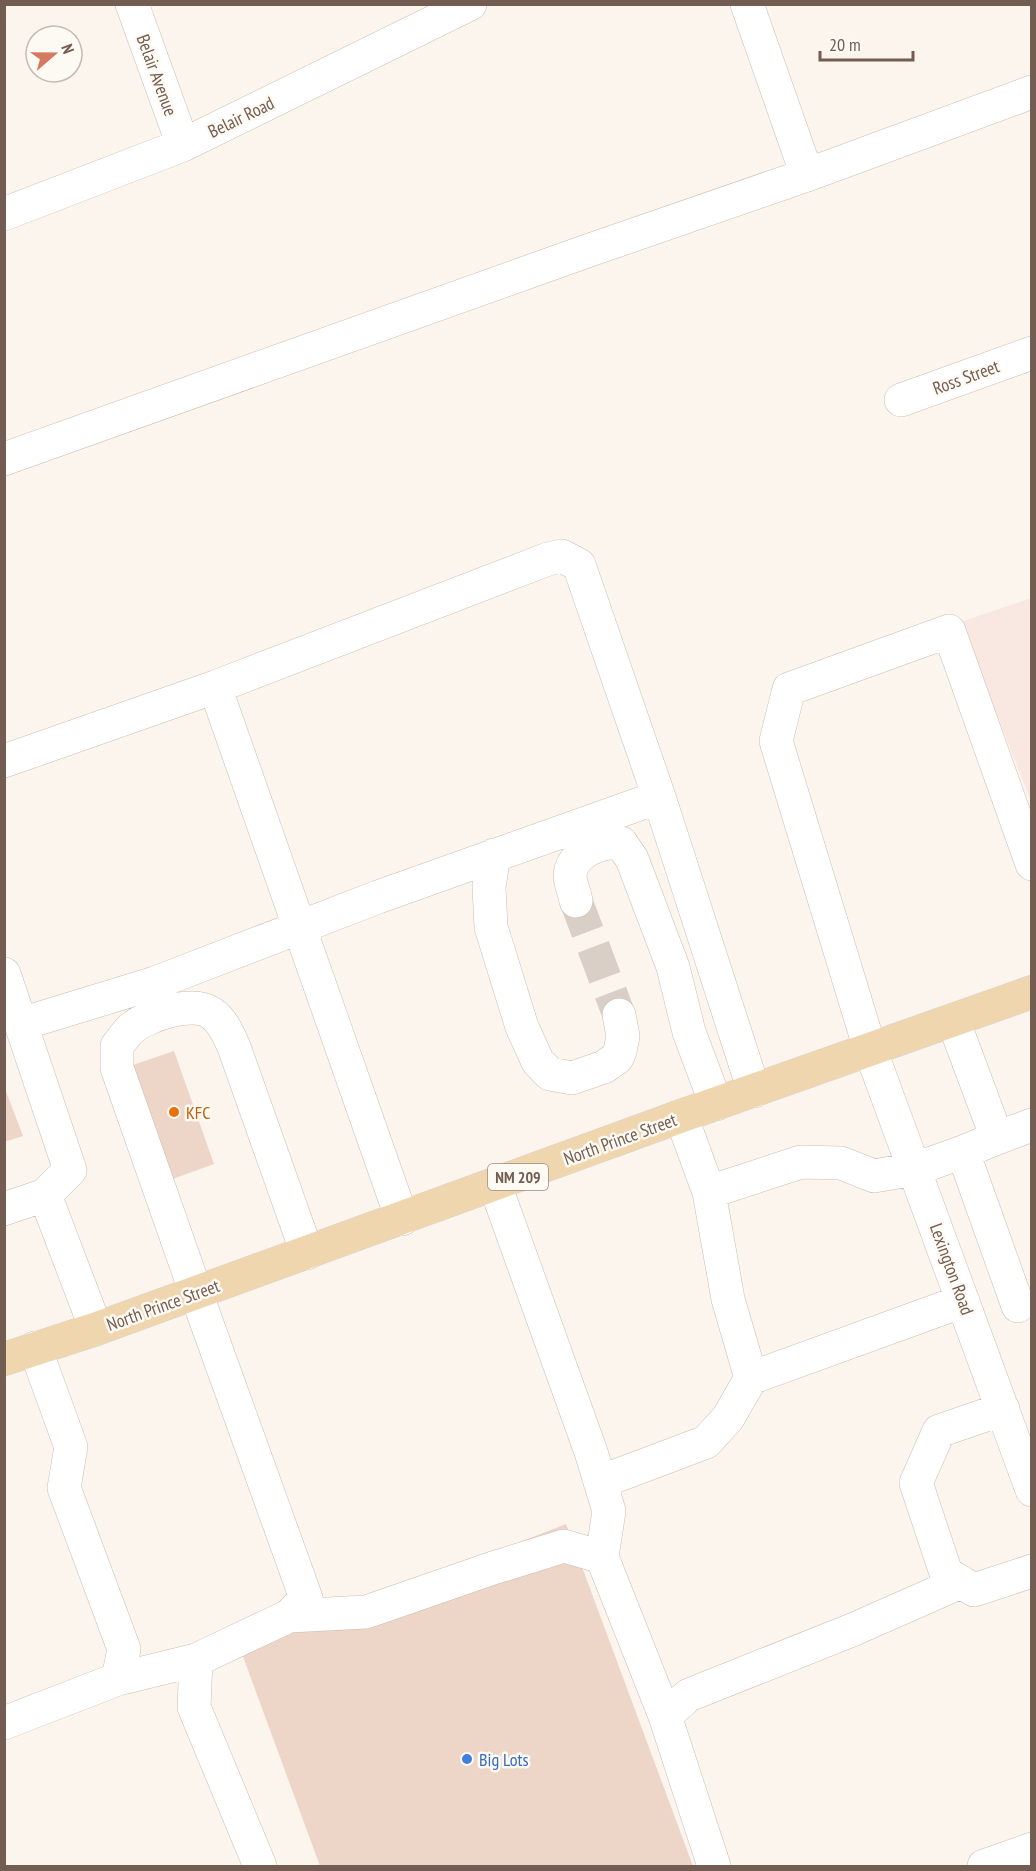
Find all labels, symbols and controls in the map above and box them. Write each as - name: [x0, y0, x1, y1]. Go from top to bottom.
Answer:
- north arrow: [24, 24, 84, 84]
- scale bar: [820, 24, 913, 62]
- street label: Belair Avenue: [132, 31, 182, 119]
- text: 20 m: [829, 33, 861, 56]
- text: N: [57, 41, 79, 56]
- street label: Belair Road: [204, 91, 278, 143]
- street label: Ross Street: [930, 354, 1002, 400]
- place label: KFC: [186, 1101, 211, 1124]
- marker: KFC: [167, 1105, 181, 1119]
- street label: North Prince Street: [560, 1108, 680, 1170]
- road number: NM 209: [488, 1164, 548, 1190]
- street label: Lexington Road: [925, 1220, 979, 1318]
- street label: North Prince Street: [103, 1274, 223, 1336]
- place label: Big Lots: [479, 1748, 528, 1771]
- marker: Big Lots: [460, 1752, 474, 1766]

